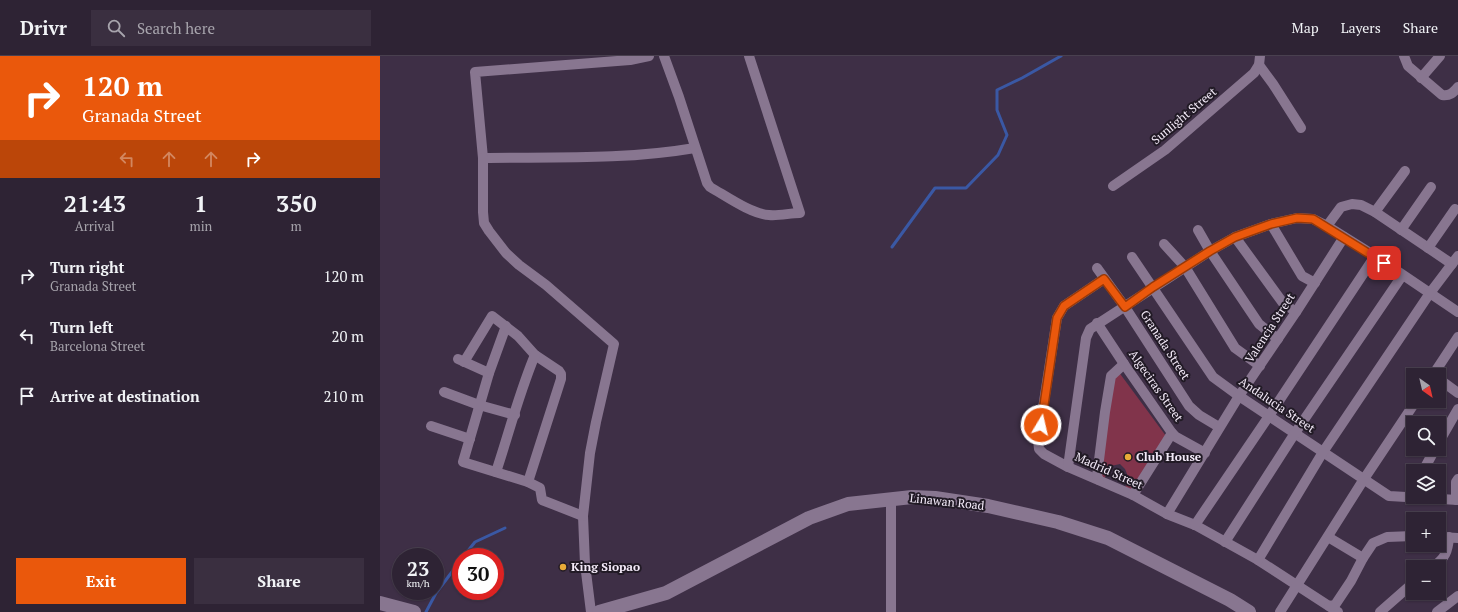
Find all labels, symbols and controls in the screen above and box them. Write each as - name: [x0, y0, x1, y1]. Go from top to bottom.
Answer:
- search box: [91, 10, 371, 46]
- text: Drivr: [20, 15, 67, 40]
- icon: search: [105, 17, 127, 39]
- text: Search here: [137, 18, 215, 38]
- text: Map: [1292, 18, 1319, 37]
- text: Layers: [1341, 18, 1381, 37]
- text: Share: [1403, 18, 1438, 37]
- text: 120 m: [82, 67, 163, 104]
- icon: right: [16, 72, 68, 124]
- street label: Sunlight Street: [1148, 84, 1220, 147]
- text: Granada Street: [82, 103, 202, 127]
- icon: left: [116, 148, 138, 170]
- icon: ahead: [158, 148, 180, 170]
- icon: ahead: [200, 148, 222, 170]
- icon: right: [242, 148, 264, 170]
- text: 21:43: [63, 187, 126, 219]
- text: 1: [194, 187, 208, 219]
- text: 350: [276, 187, 316, 219]
- text: Arrival: [75, 217, 115, 235]
- text: min: [189, 217, 212, 235]
- text: m: [291, 217, 302, 235]
- pin: [1367, 246, 1401, 280]
- icon: arrive: [1373, 252, 1395, 274]
- text: Turn right: [50, 257, 125, 277]
- icon: right: [16, 265, 38, 287]
- text: 120 m: [323, 266, 364, 286]
- text: Granada Street: [50, 277, 136, 295]
- street label: Valencia Street: [1241, 290, 1298, 365]
- street label: Granada Street: [1137, 307, 1194, 383]
- text: Turn left: [50, 317, 114, 337]
- icon: left: [16, 325, 38, 347]
- text: 20 m: [331, 326, 364, 346]
- text: Barcelona Street: [50, 337, 145, 355]
- street label: Algeciras Street: [1126, 347, 1187, 425]
- north arrow: [1406, 368, 1446, 408]
- map controls: [1406, 368, 1446, 600]
- street label: Andalucia Street: [1236, 374, 1319, 436]
- icon: arrive: [16, 385, 38, 407]
- text: Arrive at destination: [50, 386, 200, 406]
- text: 210 m: [323, 386, 364, 406]
- position arrow: [1020, 404, 1062, 446]
- button: search: [1406, 416, 1446, 456]
- street label: Madrid Street: [1073, 449, 1146, 492]
- place label: Club House: [1136, 449, 1202, 464]
- marker: Club House: [1123, 452, 1133, 462]
- button: layers: [1406, 464, 1446, 504]
- street label: Linawan Road: [909, 490, 985, 513]
- button: +: [1406, 512, 1446, 552]
- speed limit sign: 30: [452, 548, 504, 600]
- text: 23: [407, 555, 429, 582]
- button: Exit: [16, 558, 186, 604]
- button: Share: [194, 558, 364, 604]
- place label: King Siopao: [571, 559, 640, 574]
- button: −: [1406, 560, 1446, 600]
- marker: King Siopao: [558, 562, 568, 572]
- text: km/h: [406, 577, 430, 590]

